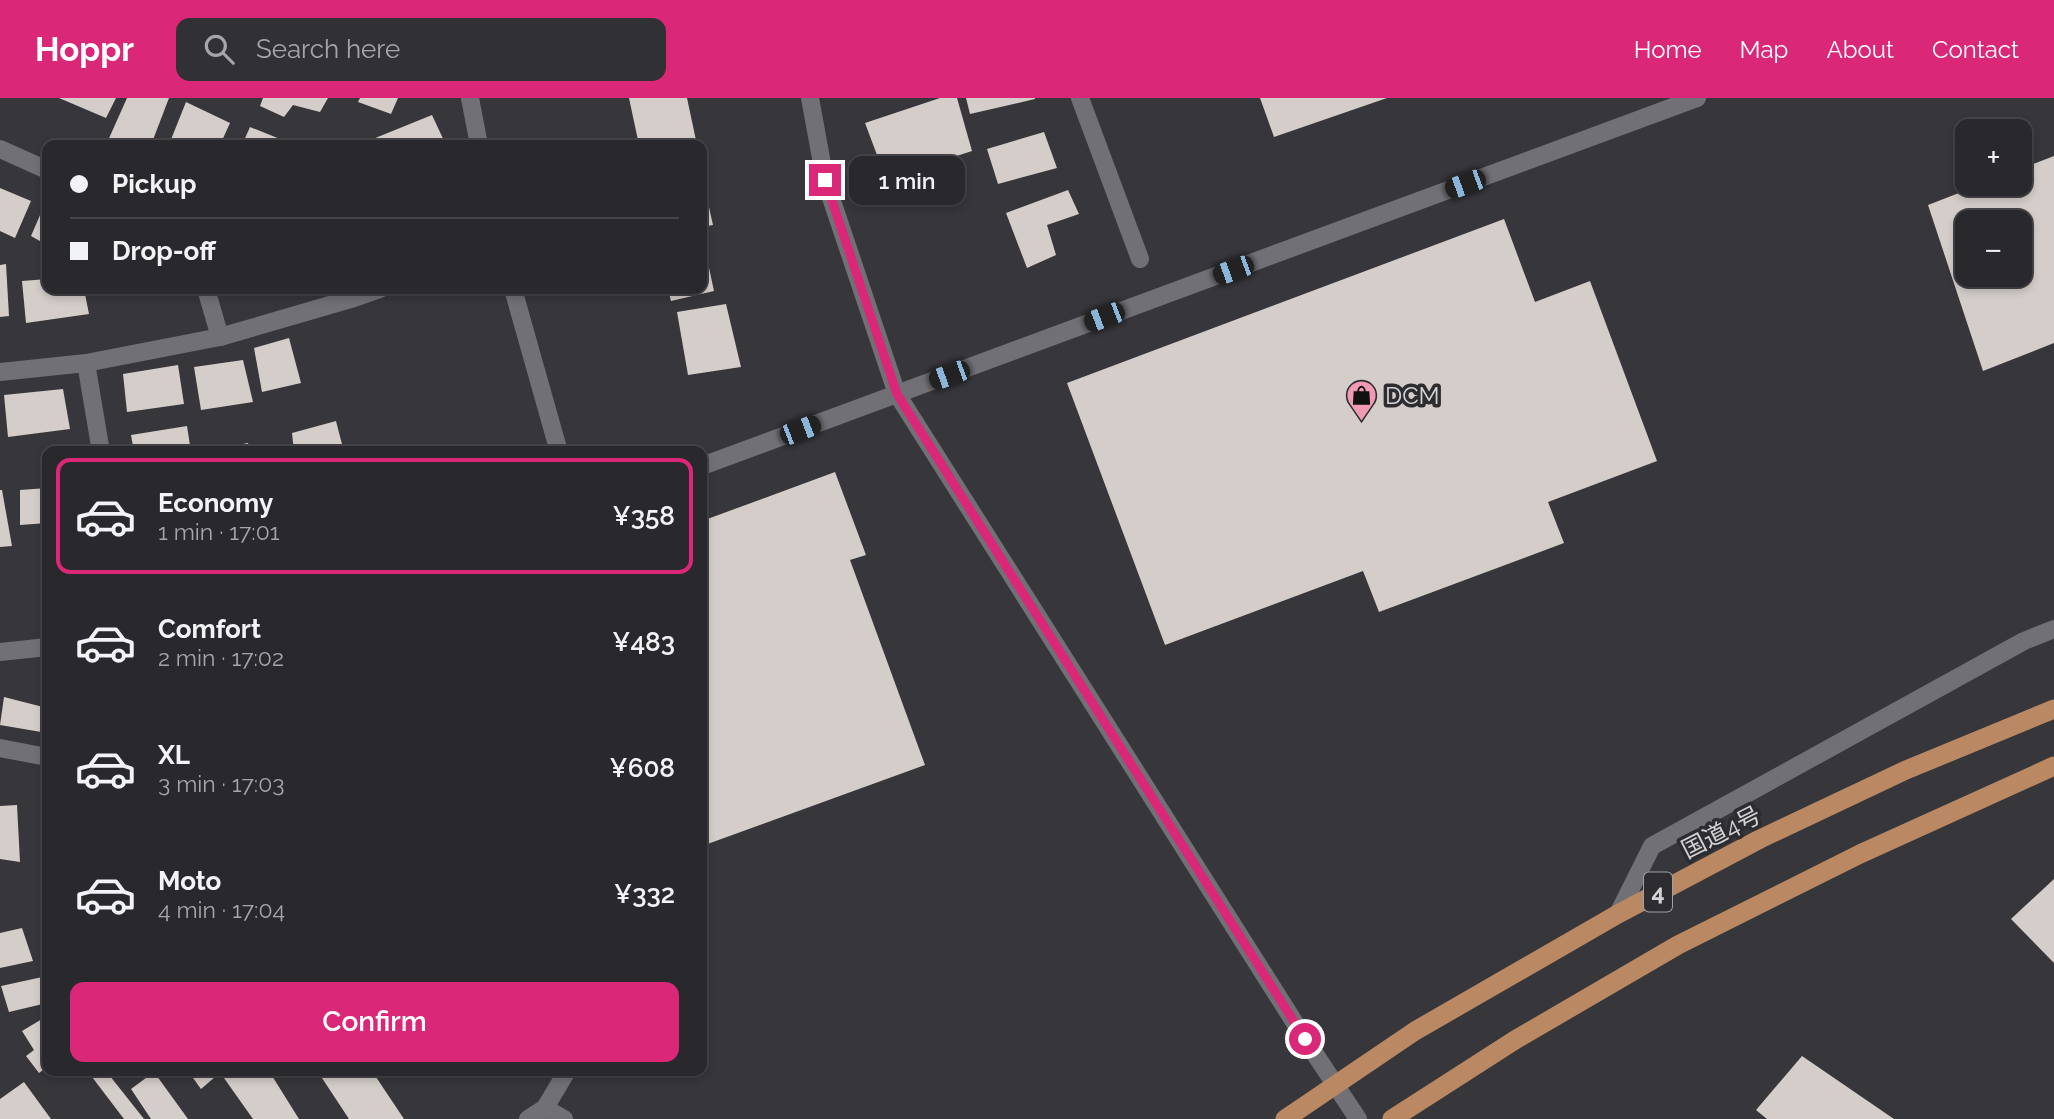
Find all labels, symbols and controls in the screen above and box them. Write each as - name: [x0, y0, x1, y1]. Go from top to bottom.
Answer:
- search box: [176, 18, 666, 81]
- text: Hoppr: [35, 30, 134, 69]
- icon: search: [200, 30, 238, 68]
- text: Search here: [256, 34, 400, 64]
- text: Home: [1634, 35, 1702, 64]
- text: Map: [1740, 35, 1788, 64]
- text: About: [1826, 35, 1894, 64]
- text: Contact: [1932, 35, 2019, 64]
- map controls: [1955, 119, 2032, 287]
- button: +: [1955, 119, 2032, 196]
- callout: 1 min: [850, 155, 965, 204]
- route end: [809, 164, 841, 196]
- text: 1 min: [878, 167, 936, 194]
- car: [1442, 167, 1489, 201]
- text: Pickup: [112, 169, 197, 199]
- button: −: [1955, 210, 2032, 287]
- text: Drop-off: [112, 236, 216, 266]
- car: [1210, 253, 1257, 287]
- car: [1081, 300, 1128, 334]
- car: [926, 358, 973, 392]
- shop icon: DCM: [1345, 378, 1379, 422]
- place label: DCM: [1385, 381, 1440, 410]
- car: [777, 413, 824, 447]
- icon: car: [74, 485, 137, 548]
- text: Economy: [158, 488, 273, 518]
- text: ¥358: [613, 501, 675, 531]
- text: 1 min · 17:01: [158, 518, 280, 545]
- icon: car: [74, 611, 137, 674]
- text: Comfort: [158, 614, 261, 644]
- text: ¥483: [612, 627, 675, 657]
- text: 2 min · 17:02: [158, 644, 284, 671]
- icon: car: [74, 737, 137, 800]
- text: XL: [158, 740, 190, 770]
- text: ¥608: [609, 753, 675, 783]
- text: 3 min · 17:03: [158, 770, 285, 797]
- street label: 国道4号: [1677, 800, 1765, 864]
- icon: car: [74, 863, 137, 926]
- text: Moto: [158, 866, 221, 896]
- road number: 4: [1644, 872, 1672, 912]
- text: ¥332: [614, 879, 675, 909]
- text: 4 min · 17:04: [158, 896, 285, 923]
- button: Confirm: [70, 982, 679, 1062]
- route start: [1289, 1023, 1321, 1055]

